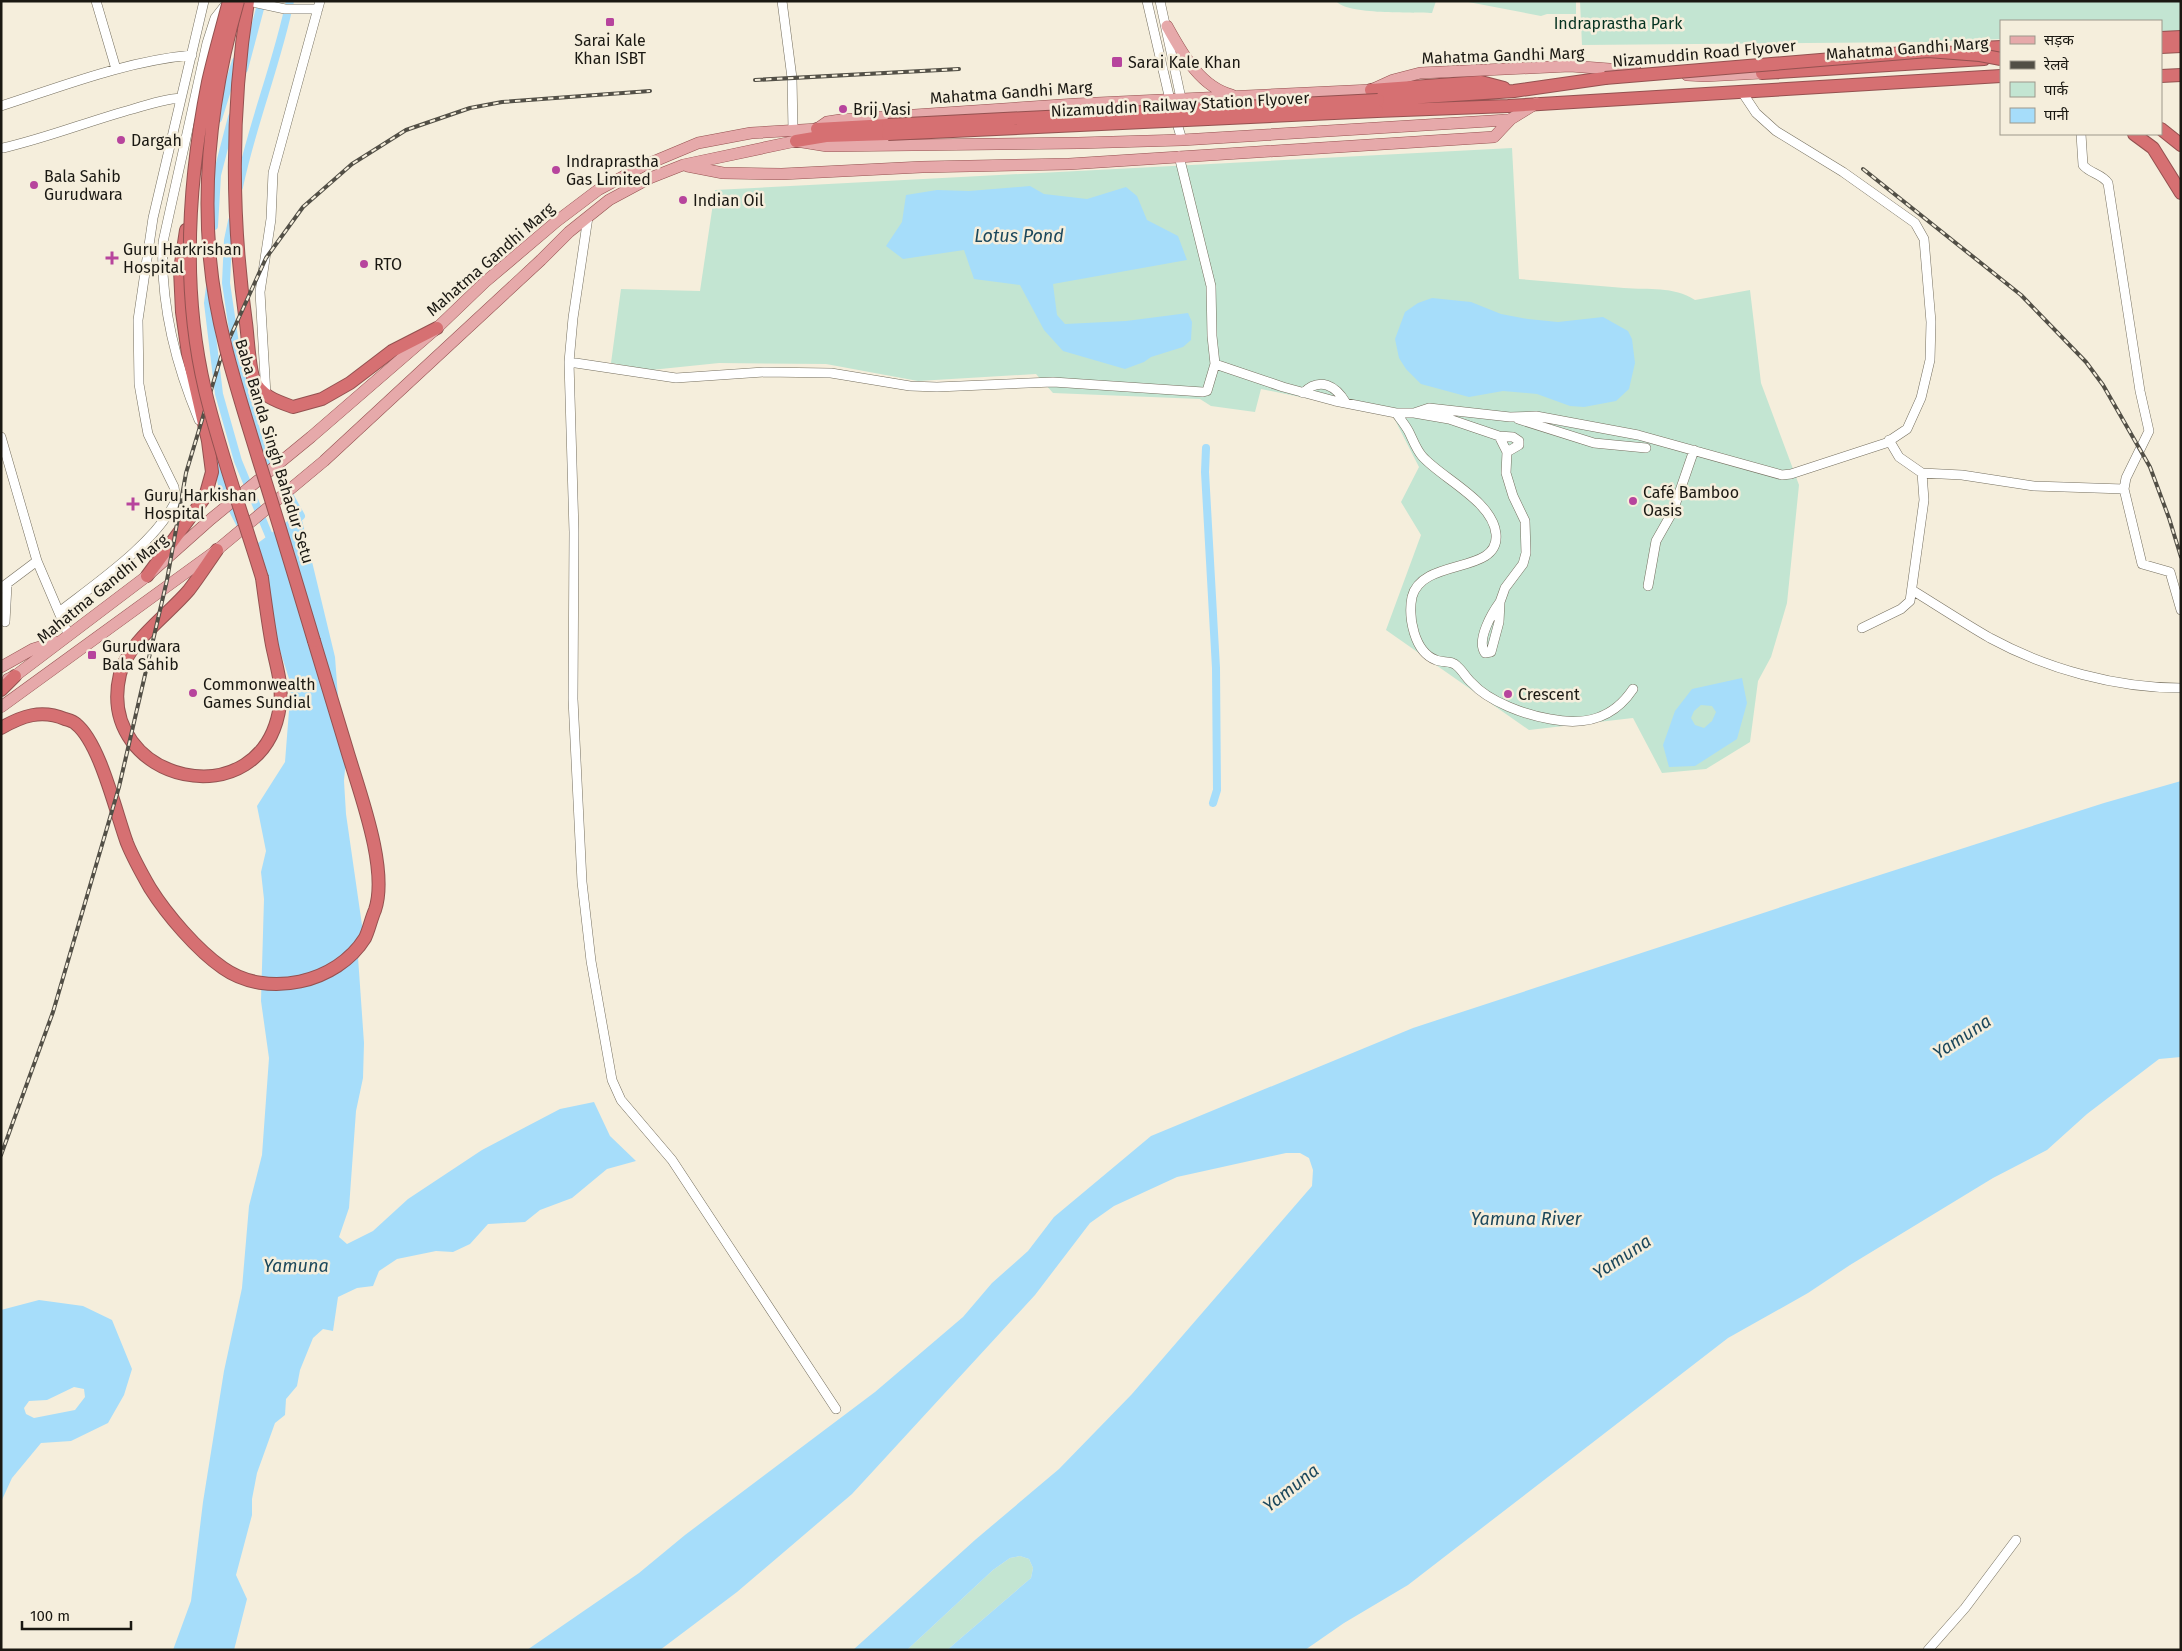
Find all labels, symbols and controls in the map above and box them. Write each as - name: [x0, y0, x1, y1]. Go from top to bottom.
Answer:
- park label: Indraprastha Park: [1554, 14, 1683, 33]
- marker: Sarai Kale Khan ISBT: [604, 16, 616, 28]
- legend: [2000, 20, 2162, 135]
- place label: Sarai Kale Khan ISBT: [574, 31, 647, 68]
- text: सड़क: [2044, 31, 2074, 49]
- street label: Mahatma Gandhi Marg: [1825, 33, 1990, 64]
- street label: Nizamuddin Road Flyover: [1611, 36, 1798, 71]
- street label: Mahatma Gandhi Marg: [1421, 43, 1585, 68]
- place label: Sarai Kale Khan: [1128, 53, 1241, 72]
- marker: Sarai Kale Khan: [1110, 55, 1124, 69]
- text: रेलवे: [2043, 56, 2069, 74]
- street label: Mahatma Gandhi Marg: [929, 77, 1094, 108]
- text: पार्क: [2044, 81, 2068, 99]
- street label: Nizamuddin Railway Station Flyover: [1050, 88, 1311, 121]
- place label: Brij Vasi: [853, 100, 911, 119]
- marker: Brij Vasi: [837, 103, 849, 115]
- text: पानी: [2044, 106, 2070, 124]
- place label: Dargah: [131, 131, 182, 150]
- marker: Dargah: [115, 134, 127, 146]
- place label: Indraprastha Gas Limited: [566, 152, 659, 189]
- marker: Indraprastha Gas Limited: [550, 164, 562, 176]
- place label: Bala Sahib Gurudwara: [44, 167, 123, 204]
- marker: Bala Sahib Gurudwara: [28, 179, 40, 191]
- place label: Indian Oil: [693, 191, 764, 210]
- marker: Indian Oil: [677, 194, 689, 206]
- street label: Mahatma Gandhi Marg: [423, 198, 559, 320]
- water label: Lotus Pond: [974, 225, 1064, 247]
- place label: Guru Harkrishan Hospital: [123, 240, 242, 277]
- marker: Guru Harkrishan Hospital: [105, 251, 119, 265]
- place label: RTO: [374, 255, 402, 274]
- marker: RTO: [358, 258, 370, 270]
- street label: Baba Banda Singh Bahadur Setu: [231, 337, 318, 566]
- place label: Café Bamboo Oasis: [1643, 483, 1739, 520]
- place label: Guru Harkishan Hospital: [144, 486, 257, 523]
- marker: Café Bamboo Oasis: [1627, 495, 1639, 507]
- marker: Guru Harkishan Hospital: [126, 497, 140, 511]
- street label: Mahatma Gandhi Marg: [33, 529, 172, 647]
- place label: Gurudwara Bala Sahib: [102, 637, 181, 674]
- marker: Gurudwara Bala Sahib: [86, 649, 98, 661]
- place label: Commonwealth Games Sundial: [203, 675, 316, 712]
- place label: Crescent: [1518, 685, 1580, 704]
- marker: Commonwealth Games Sundial: [187, 687, 199, 699]
- marker: Crescent: [1502, 688, 1514, 700]
- water label: Yamuna: [1929, 1010, 1995, 1064]
- water label: Yamuna River: [1471, 1208, 1582, 1230]
- water label: Yamuna: [1589, 1230, 1655, 1284]
- water label: Yamuna: [263, 1255, 329, 1277]
- water label: Yamuna: [1258, 1459, 1324, 1517]
- scale bar: [22, 1598, 131, 1630]
- text: 100 m: [30, 1607, 70, 1625]

